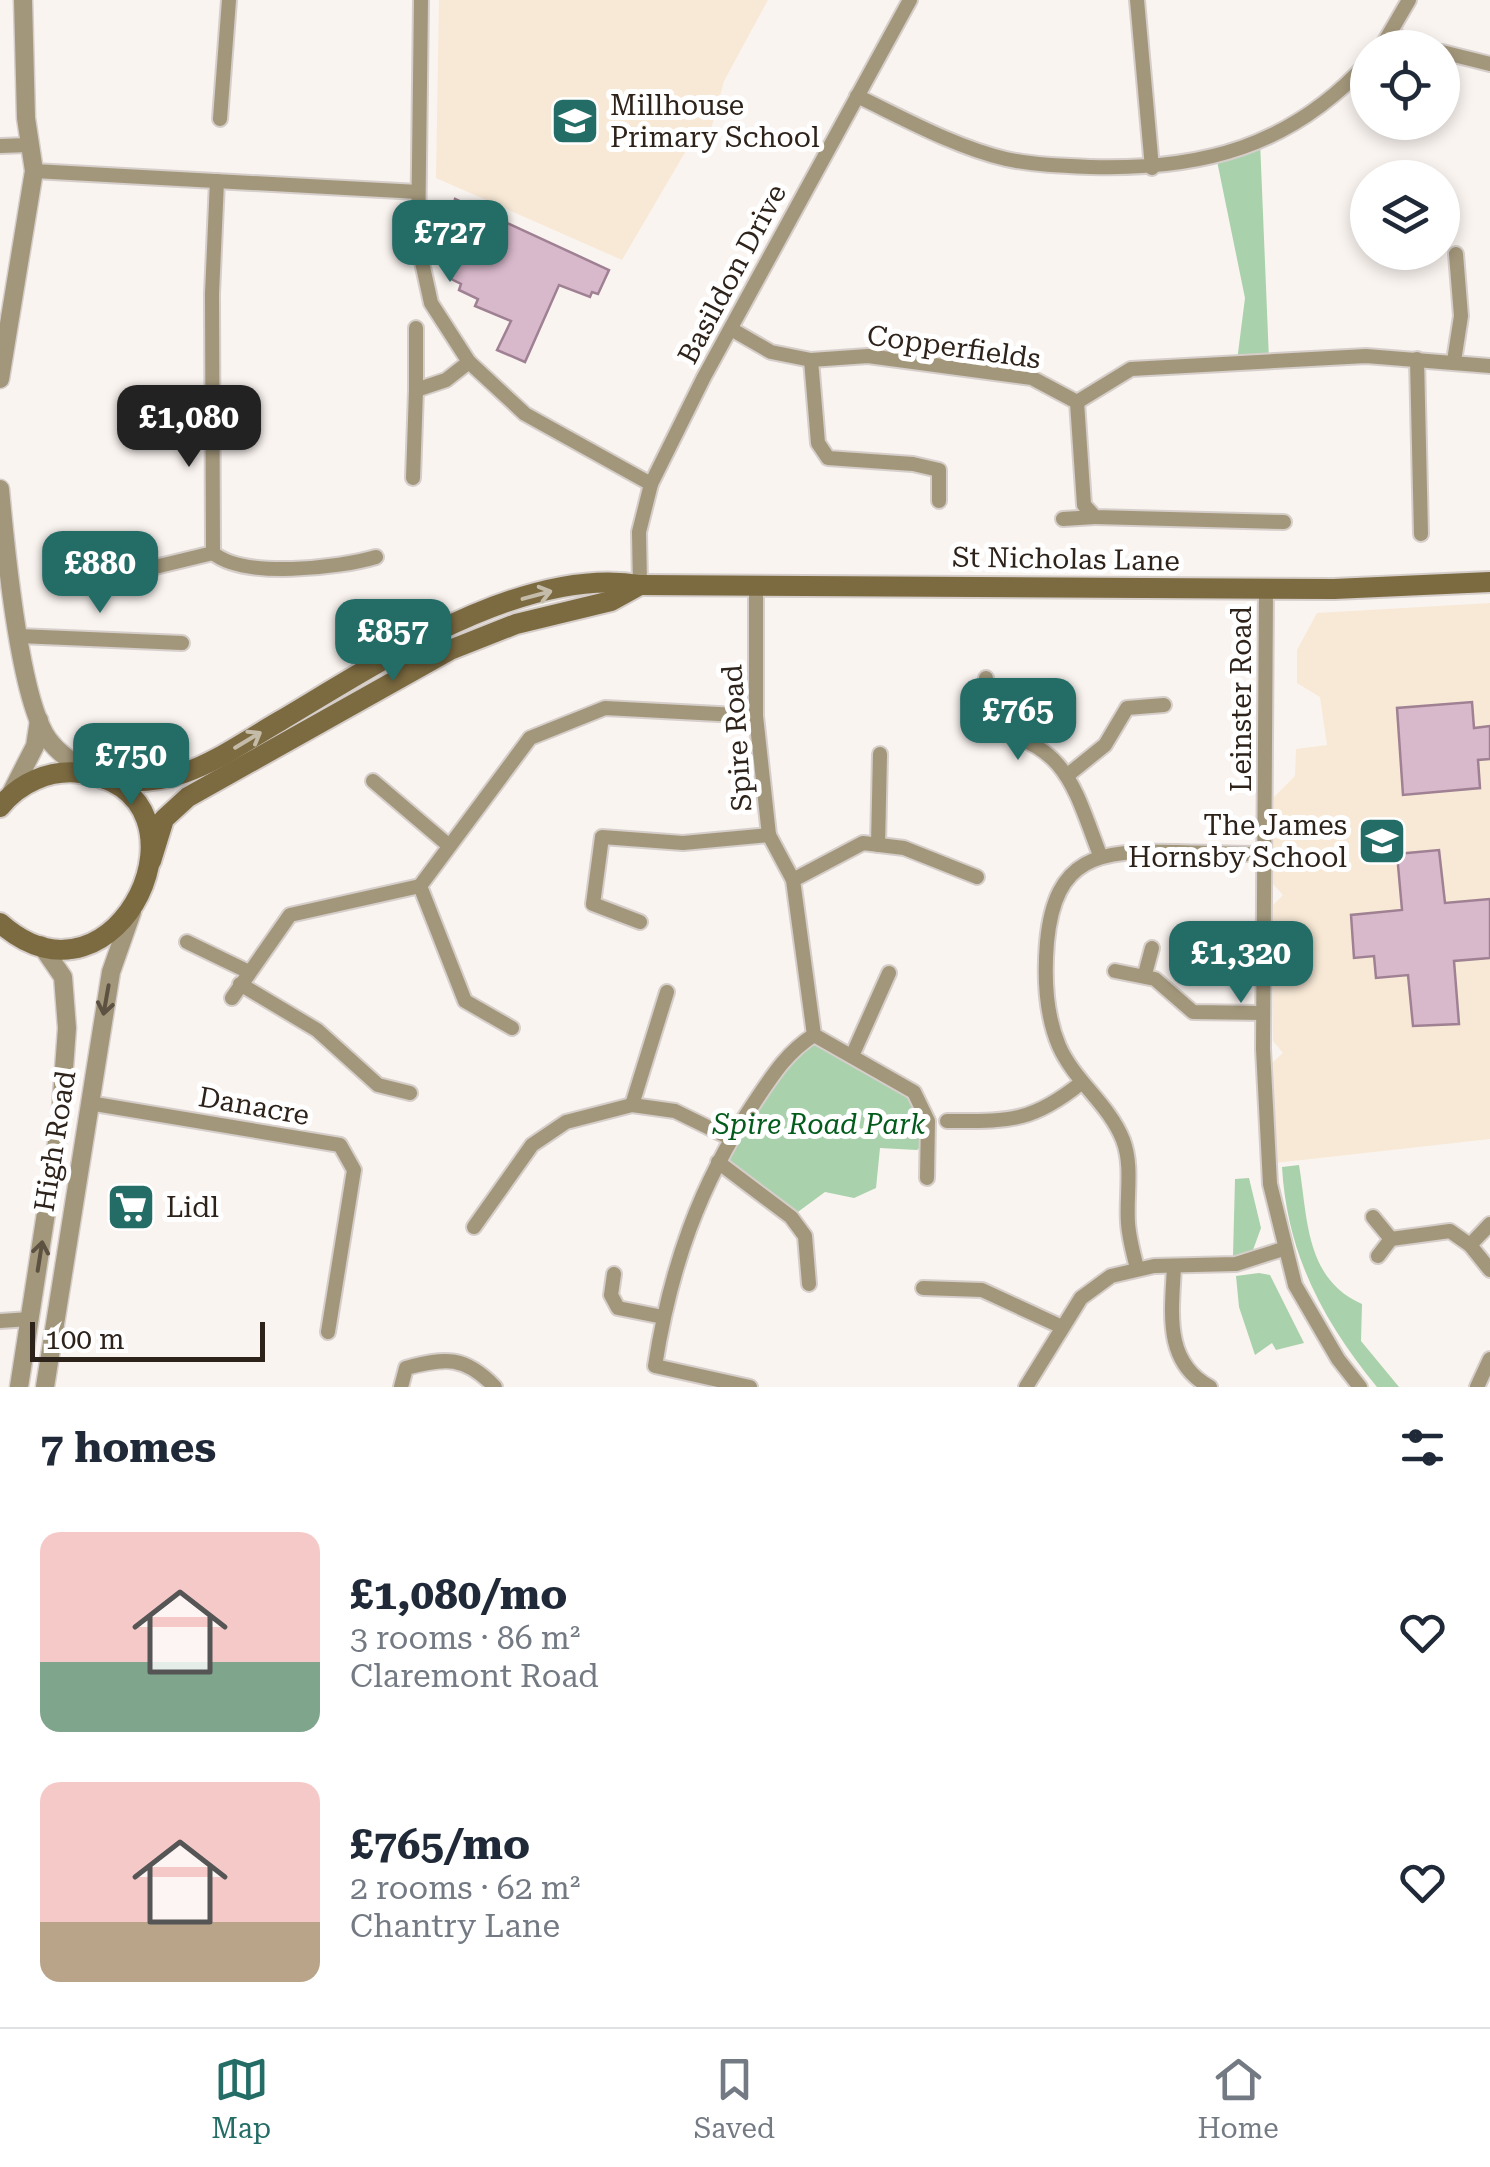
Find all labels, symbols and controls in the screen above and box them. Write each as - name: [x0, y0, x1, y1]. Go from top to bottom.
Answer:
- map controls: [1350, 30, 1460, 270]
- button: locate: [1350, 30, 1460, 140]
- place label: Millhouse Primary School: [610, 89, 820, 154]
- school or university icon: Millhouse Primary School: [549, 95, 601, 147]
- button: layers: [1350, 160, 1460, 270]
- street label: Basildon Drive: [671, 179, 793, 369]
- pin: £727: [391, 200, 509, 285]
- text: £727: [414, 213, 486, 251]
- street label: Copperfields: [865, 318, 1043, 376]
- pin: £1,080: [108, 385, 270, 470]
- text: £1,080: [139, 398, 239, 436]
- pin: £880: [41, 531, 159, 616]
- street label: St Nicholas Lane: [952, 541, 1180, 577]
- text: £880: [64, 544, 136, 582]
- one-way arrow: [521, 584, 552, 603]
- pin: £857: [334, 599, 452, 684]
- street label: Leinster Road: [1225, 606, 1258, 792]
- text: £857: [357, 612, 429, 650]
- street label: Spire Road: [715, 663, 759, 813]
- pin: £765: [959, 678, 1077, 763]
- text: £765: [982, 691, 1054, 729]
- pin: £750: [72, 723, 190, 808]
- one-way arrow: [233, 730, 261, 750]
- text: £750: [95, 736, 167, 774]
- place label: The James Hornsby School: [1128, 809, 1347, 874]
- school or university icon: The James Hornsby School: [1356, 815, 1408, 867]
- pin: £1,320: [1160, 921, 1322, 1006]
- text: £1,320: [1191, 934, 1291, 972]
- one-way arrow: [96, 983, 115, 1016]
- street label: High Road: [28, 1068, 82, 1214]
- street label: Danacre: [196, 1080, 312, 1132]
- park label: Spire Road Park: [712, 1108, 926, 1141]
- supermarket icon: Lidl: [105, 1181, 157, 1233]
- place label: Lidl: [166, 1191, 219, 1224]
- one-way arrow: [31, 1240, 49, 1273]
- scale bar: [30, 1317, 265, 1362]
- text: 100 m: [45, 1323, 125, 1356]
- icon: filters: [1395, 1420, 1450, 1475]
- text: 7 homes: [40, 1423, 216, 1472]
- text: £1,080/mo: [350, 1570, 567, 1619]
- icon: home: [120, 1572, 240, 1692]
- icon: heart: [1395, 1605, 1450, 1660]
- text: 3 rooms · 86 m²: [350, 1619, 580, 1657]
- text: Claremont Road: [350, 1657, 599, 1695]
- text: £765/mo: [350, 1820, 530, 1869]
- icon: home: [120, 1822, 240, 1942]
- icon: heart: [1395, 1855, 1450, 1910]
- text: 2 rooms · 62 m²: [350, 1869, 580, 1907]
- text: Chantry Lane: [350, 1907, 560, 1945]
- tab: Map: [211, 2052, 271, 2145]
- tab: Saved: [694, 2052, 775, 2145]
- tab: Home: [1198, 2052, 1279, 2145]

